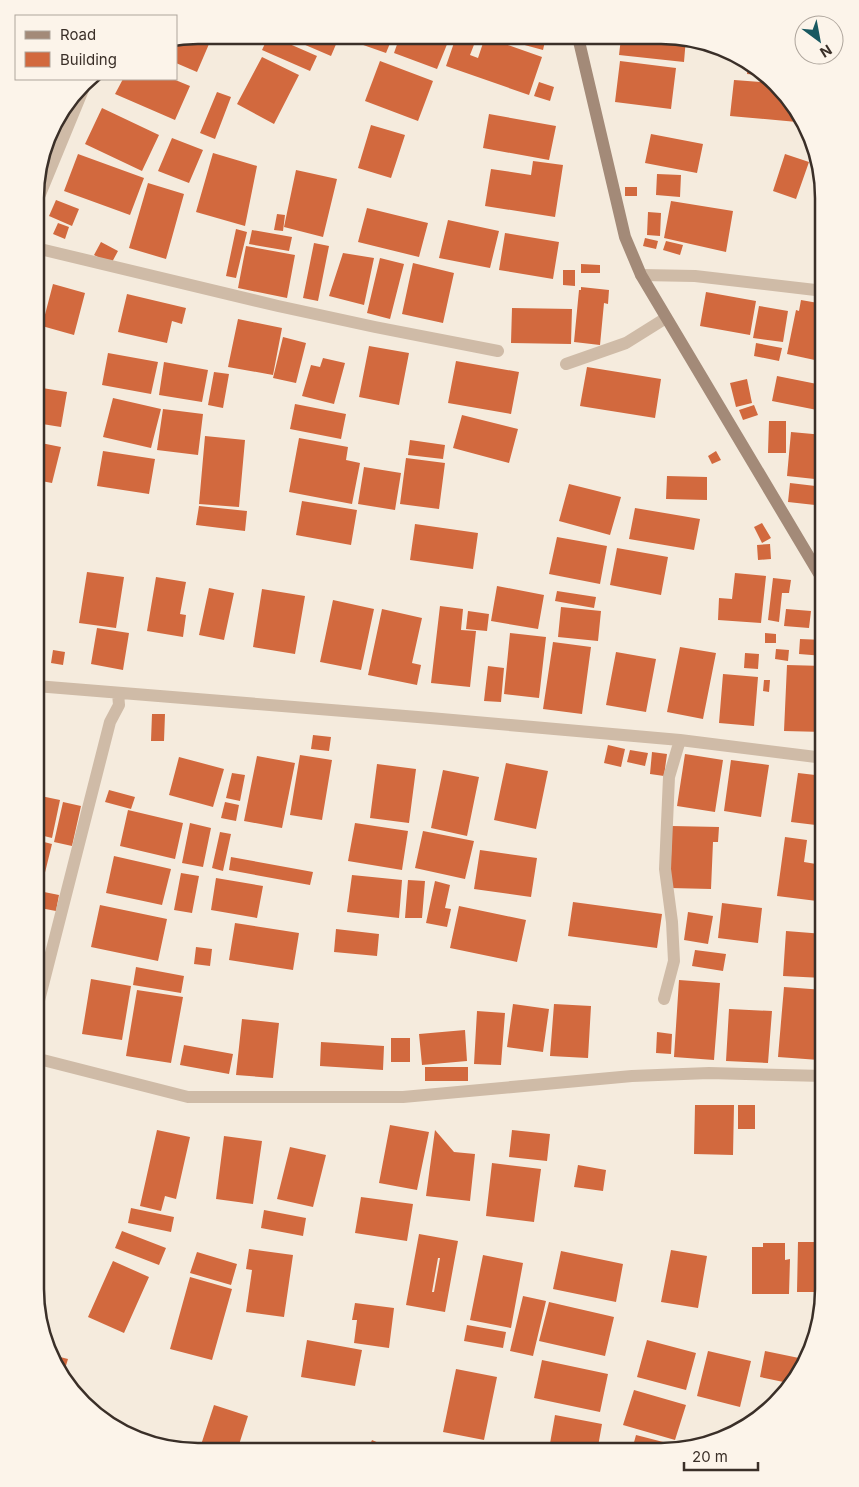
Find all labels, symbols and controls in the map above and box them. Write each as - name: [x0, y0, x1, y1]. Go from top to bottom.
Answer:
- legend: [15, 15, 178, 80]
- north arrow: [794, 15, 844, 65]
- text: Road: [60, 25, 96, 44]
- text: N: [817, 41, 835, 61]
- text: Building: [60, 50, 117, 69]
- scale bar: [684, 1440, 758, 1472]
- text: 20 m: [692, 1447, 728, 1466]

